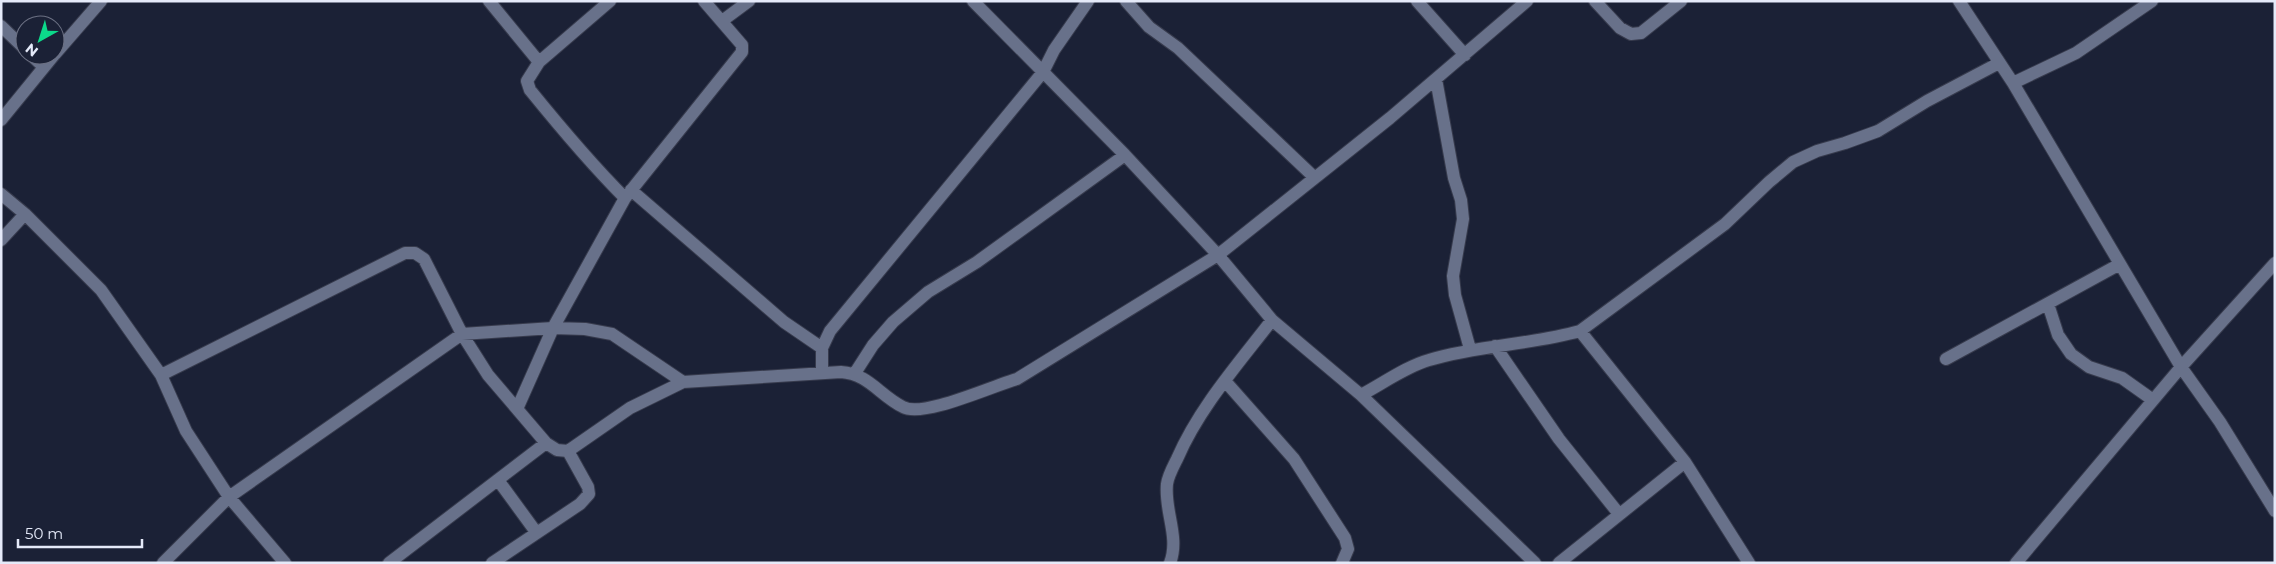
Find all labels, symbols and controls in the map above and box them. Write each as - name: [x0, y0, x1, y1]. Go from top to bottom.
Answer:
- north arrow: [15, 15, 65, 65]
- text: N: [22, 40, 42, 61]
- scale bar: [18, 516, 141, 548]
- text: 50 m: [25, 524, 63, 543]

